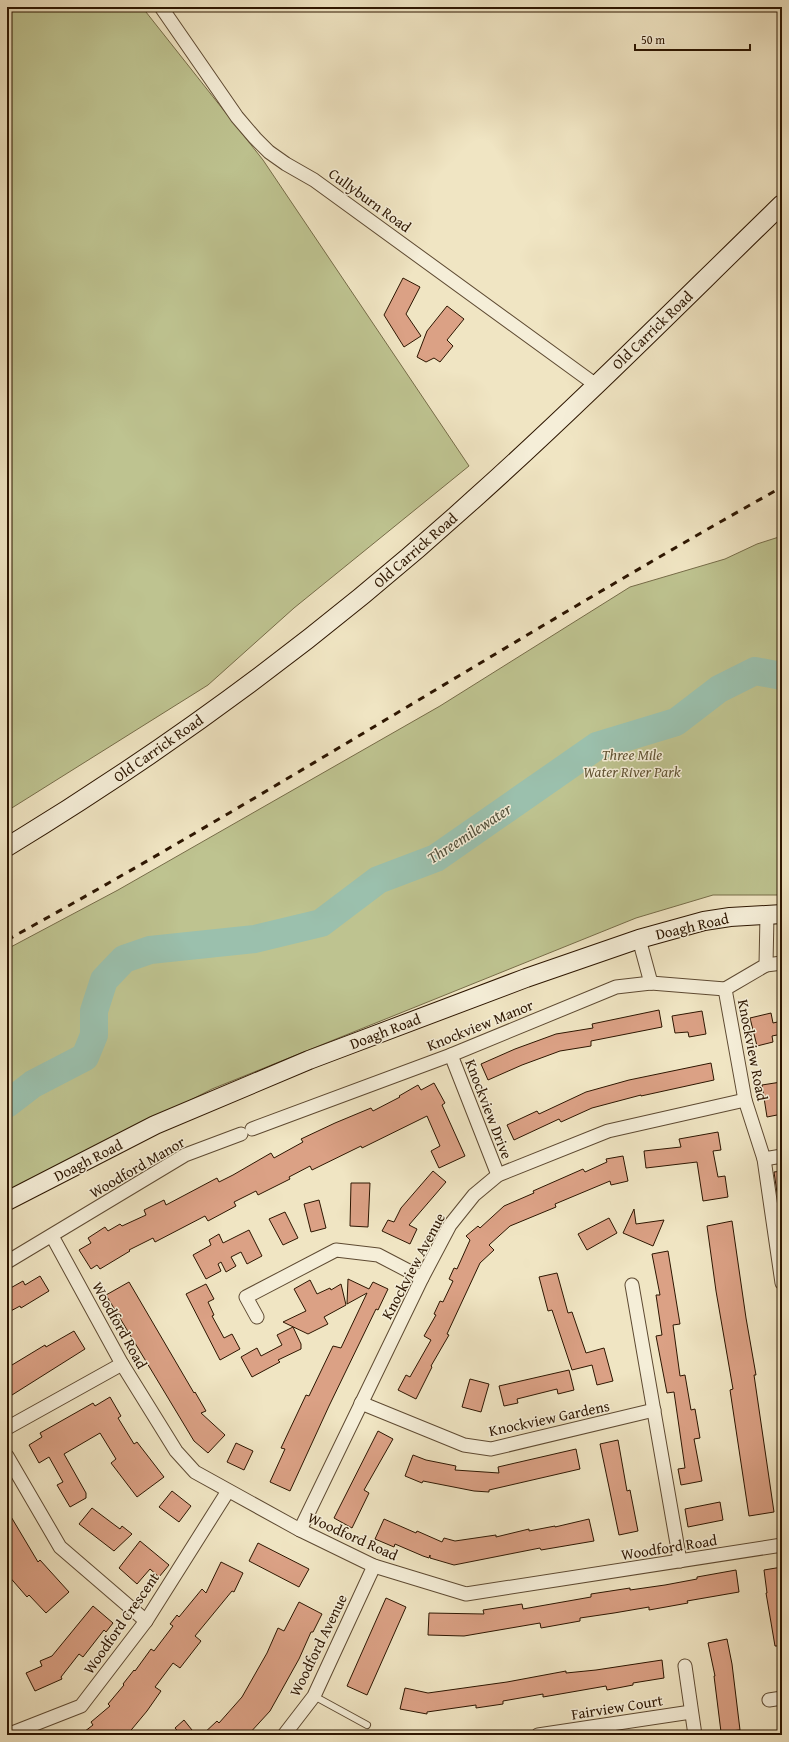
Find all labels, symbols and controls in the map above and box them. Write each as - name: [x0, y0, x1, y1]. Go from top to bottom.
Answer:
- scale bar: [635, 26, 750, 52]
- text: 50 m: [641, 31, 665, 48]
- street label: Cullyburn Road: [324, 163, 416, 237]
- street label: Old Carrick Road: [607, 286, 697, 374]
- street label: Old Carrick Road: [368, 508, 462, 592]
- street label: Old Carrick Road: [109, 709, 207, 787]
- park label: Three Mile Water River Park: [583, 744, 681, 782]
- water label: Threemilewater: [422, 796, 517, 869]
- street label: Doagh Road: [653, 907, 731, 945]
- street label: Knockview Manor: [424, 994, 536, 1056]
- street label: Knockview Road: [733, 997, 773, 1103]
- street label: Doagh Road: [346, 1008, 424, 1054]
- street label: Knockview Drive: [460, 1056, 518, 1162]
- street label: Woodford Manor: [85, 1131, 189, 1203]
- street label: Doagh Road: [50, 1134, 126, 1186]
- street label: Knockview Avenue: [376, 1209, 450, 1323]
- street label: Woodford Road: [87, 1278, 153, 1372]
- street label: Knockview Gardens: [487, 1395, 611, 1441]
- street label: Woodford Road: [305, 1507, 401, 1565]
- street label: Woodford Road: [620, 1529, 718, 1565]
- street label: Woodford Crescent: [78, 1567, 164, 1678]
- street label: Woodford Avenue: [284, 1590, 352, 1700]
- street label: Fairview Court: [570, 1689, 665, 1725]

